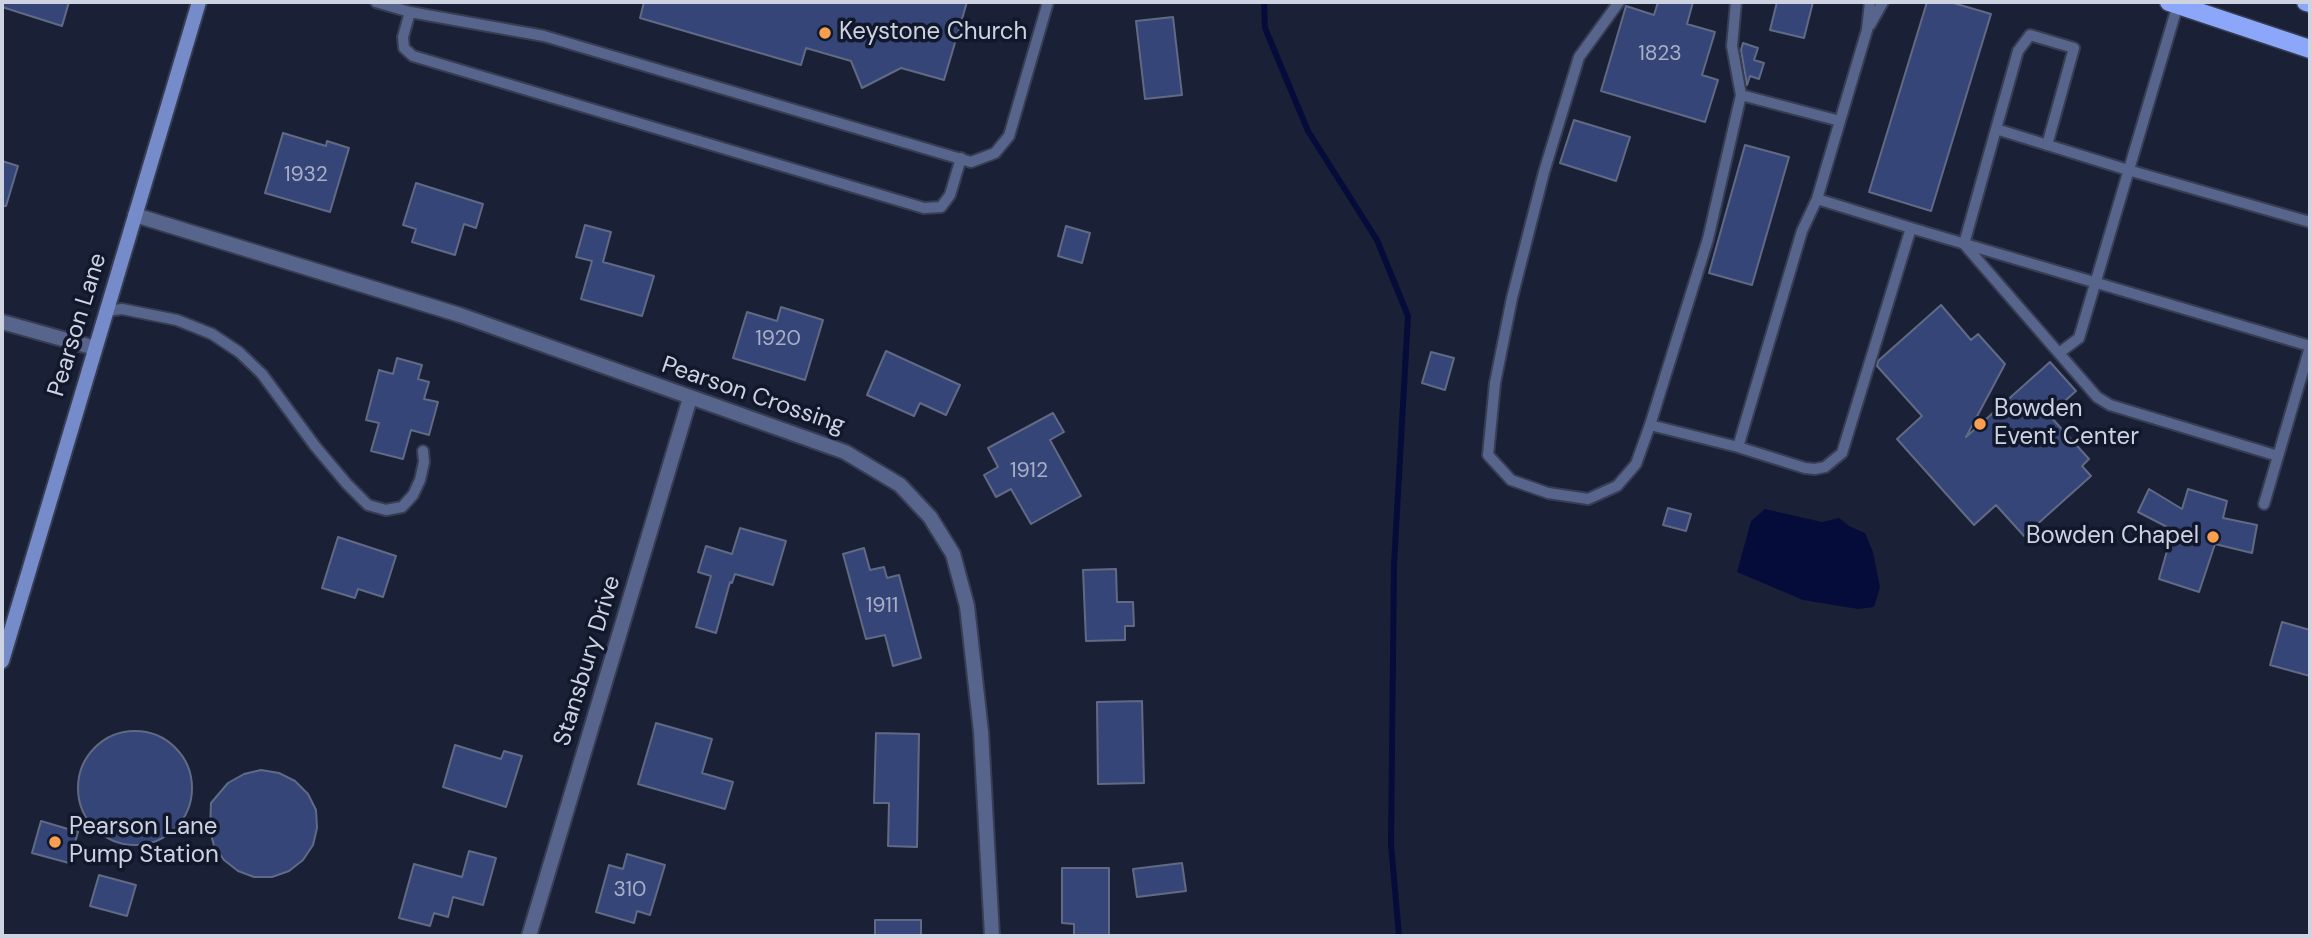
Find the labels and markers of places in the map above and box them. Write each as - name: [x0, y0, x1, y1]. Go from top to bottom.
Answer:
- place label: Keystone Church: [839, 19, 1027, 47]
- marker: Keystone Church: [817, 25, 833, 41]
- place label: Bowden Event Center: [1994, 396, 2139, 452]
- marker: Bowden Event Center: [1972, 416, 1988, 432]
- place label: Bowden Chapel: [2026, 523, 2199, 551]
- marker: Bowden Chapel: [2205, 529, 2221, 545]
- place label: Pearson Lane Pump Station: [69, 814, 219, 870]
- marker: Pearson Lane Pump Station: [47, 834, 63, 850]

